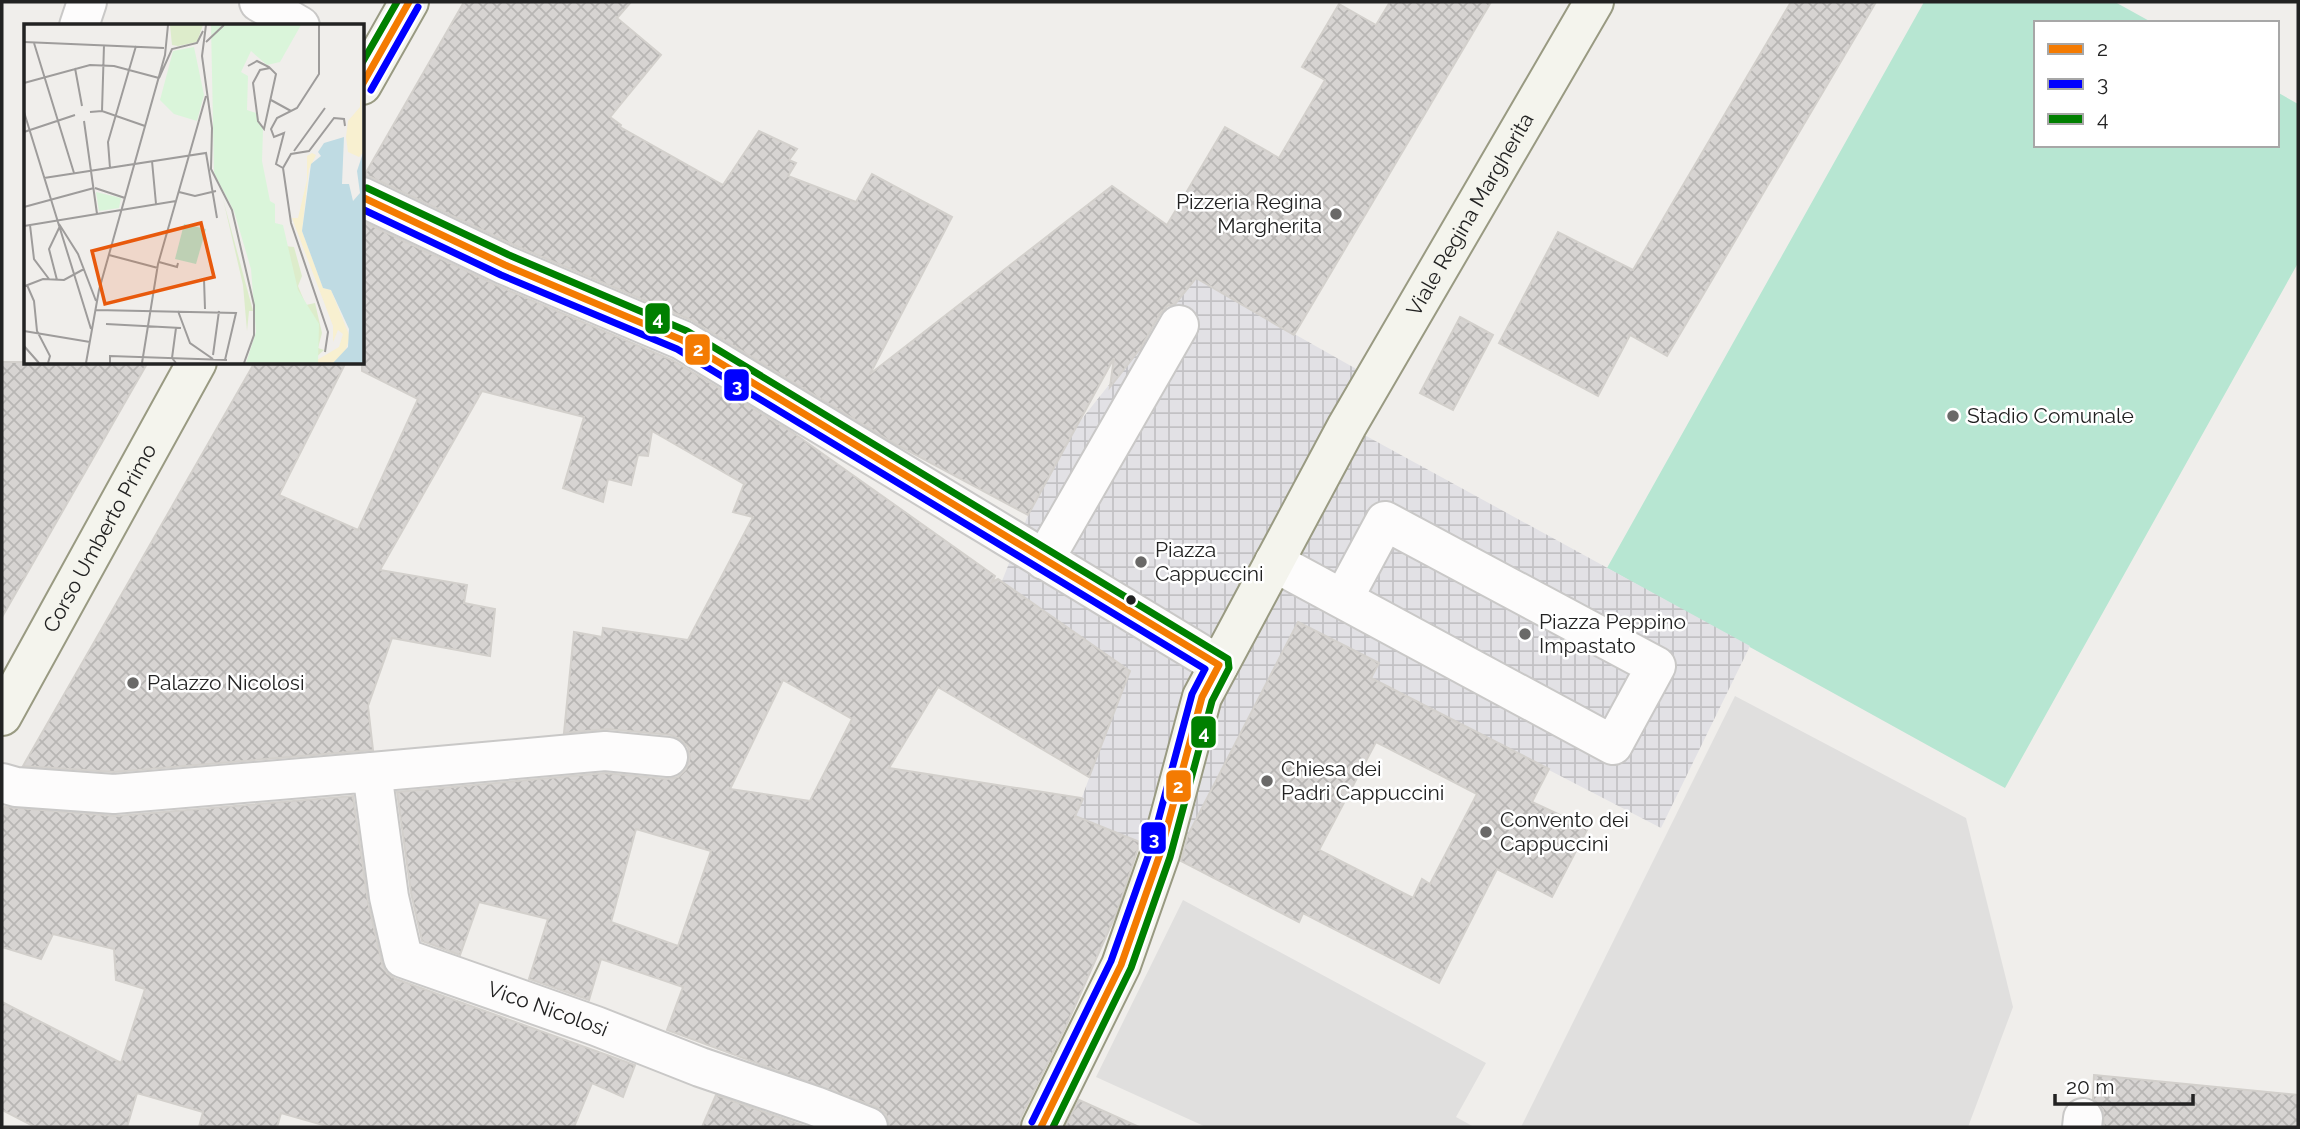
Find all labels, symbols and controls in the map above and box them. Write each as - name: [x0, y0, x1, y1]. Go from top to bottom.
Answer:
- legend: [2034, 21, 2279, 147]
- inset map: [24, 24, 364, 364]
- text: 2: [2097, 36, 2108, 61]
- text: 3: [2097, 71, 2108, 96]
- text: 4: [2097, 106, 2108, 131]
- street label: Viale Regina Margherita: [1401, 108, 1539, 320]
- place label: Pizzeria Regina Margherita: [1176, 189, 1322, 238]
- marker: Pizzeria Regina Margherita: [1328, 206, 1344, 222]
- line badge: 4: [644, 302, 671, 335]
- text: 4: [653, 307, 664, 329]
- line badge: 2: [684, 333, 711, 366]
- text: 2: [693, 338, 703, 360]
- line badge: 3: [723, 368, 750, 402]
- text: 3: [732, 374, 742, 396]
- place label: Stadio Comunale: [1967, 403, 2134, 428]
- marker: Stadio Comunale: [1945, 408, 1961, 424]
- street label: Corso Umberto Primo: [38, 439, 161, 637]
- place label: Piazza Cappuccini: [1155, 537, 1264, 586]
- marker: Piazza Cappuccini: [1133, 554, 1149, 570]
- unlabelled marker: [1124, 593, 1138, 607]
- place label: Piazza Peppino Impastato: [1539, 609, 1686, 658]
- marker: Piazza Peppino Impastato: [1517, 626, 1533, 642]
- place label: Palazzo Nicolosi: [147, 670, 304, 695]
- marker: Palazzo Nicolosi: [125, 675, 141, 691]
- line badge: 4: [1190, 715, 1217, 749]
- text: 4: [1199, 721, 1210, 743]
- place label: Chiesa dei Padri Cappuccini: [1281, 756, 1444, 805]
- line badge: 2: [1165, 769, 1192, 803]
- marker: Chiesa dei Padri Cappuccini: [1259, 773, 1275, 789]
- text: 2: [1173, 775, 1183, 797]
- place label: Convento dei Cappuccini: [1500, 807, 1629, 856]
- line badge: 3: [1140, 821, 1167, 855]
- marker: Convento dei Cappuccini: [1478, 824, 1494, 840]
- text: 3: [1149, 827, 1159, 849]
- street label: Vico Nicolosi: [484, 976, 612, 1041]
- scale bar: [2055, 1062, 2193, 1106]
- text: 20 m: [2066, 1074, 2114, 1099]

